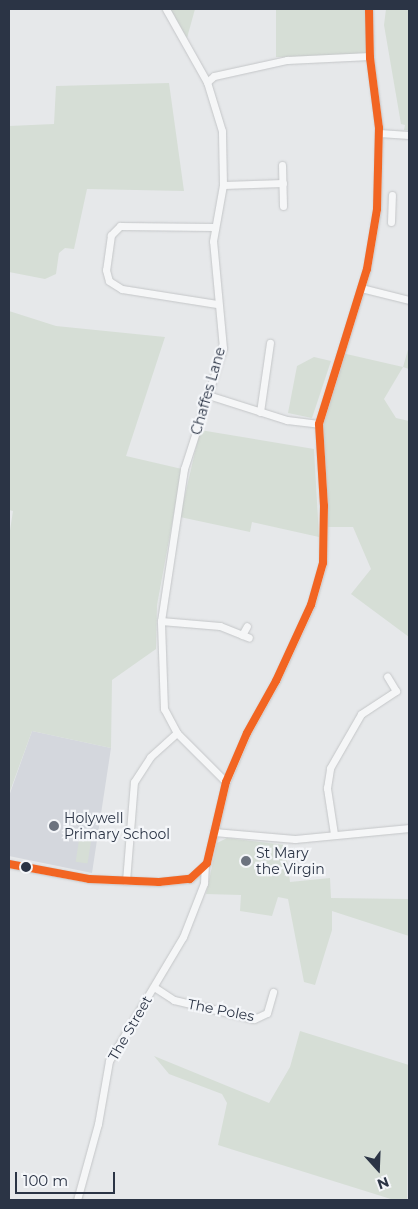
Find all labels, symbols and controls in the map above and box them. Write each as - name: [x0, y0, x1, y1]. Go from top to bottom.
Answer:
- street label: Chaffes Lane: [187, 345, 229, 437]
- place label: Holywell Primary School: [64, 810, 170, 842]
- marker: Holywell Primary School: [48, 820, 60, 832]
- place label: St Mary the Virgin: [256, 845, 325, 878]
- marker: St Mary the Virgin: [240, 855, 252, 867]
- unlabelled marker: [21, 862, 31, 872]
- street label: The Street: [105, 993, 155, 1063]
- street label: The Poles: [186, 995, 256, 1025]
- north arrow: [353, 1144, 403, 1194]
- scale bar: [18, 1162, 118, 1194]
- text: 100 m: [23, 1171, 68, 1190]
- text: N: [375, 1173, 392, 1193]

